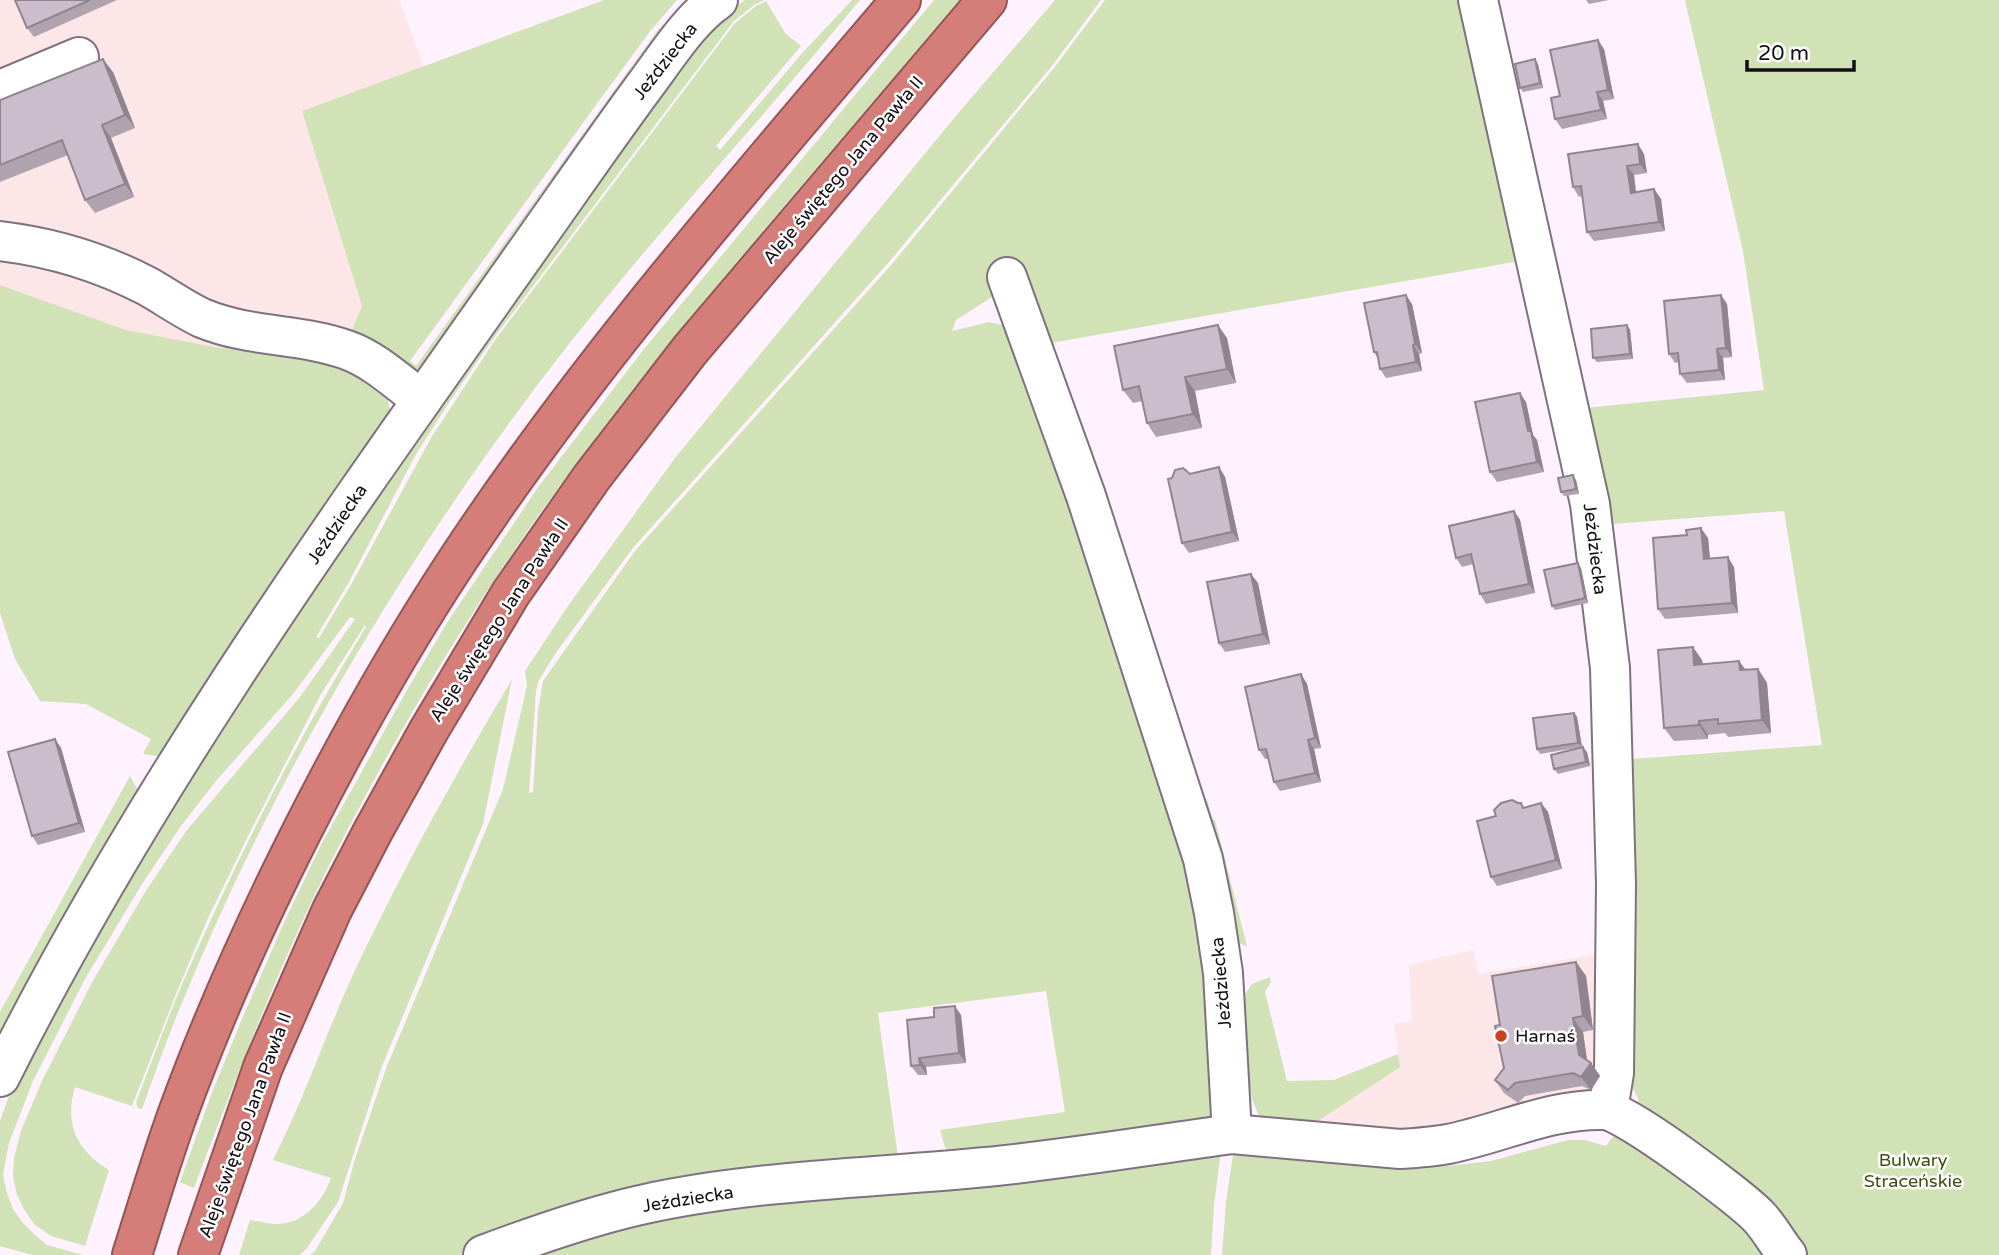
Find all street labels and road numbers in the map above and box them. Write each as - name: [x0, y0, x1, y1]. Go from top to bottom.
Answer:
- street label: Jeździecka: [628, 18, 702, 104]
- street label: Aleje świętego Jana Pawła II: [758, 72, 928, 268]
- street label: Jeździecka: [302, 480, 372, 568]
- street label: Jeździecka: [1578, 502, 1612, 596]
- street label: Aleje świętego Jana Pawła II: [425, 514, 573, 726]
- street label: Jeździecka: [1206, 936, 1236, 1030]
- street label: Aleje świętego Jana Pawła II: [194, 1009, 296, 1241]
- street label: Jeździecka: [641, 1181, 735, 1217]

